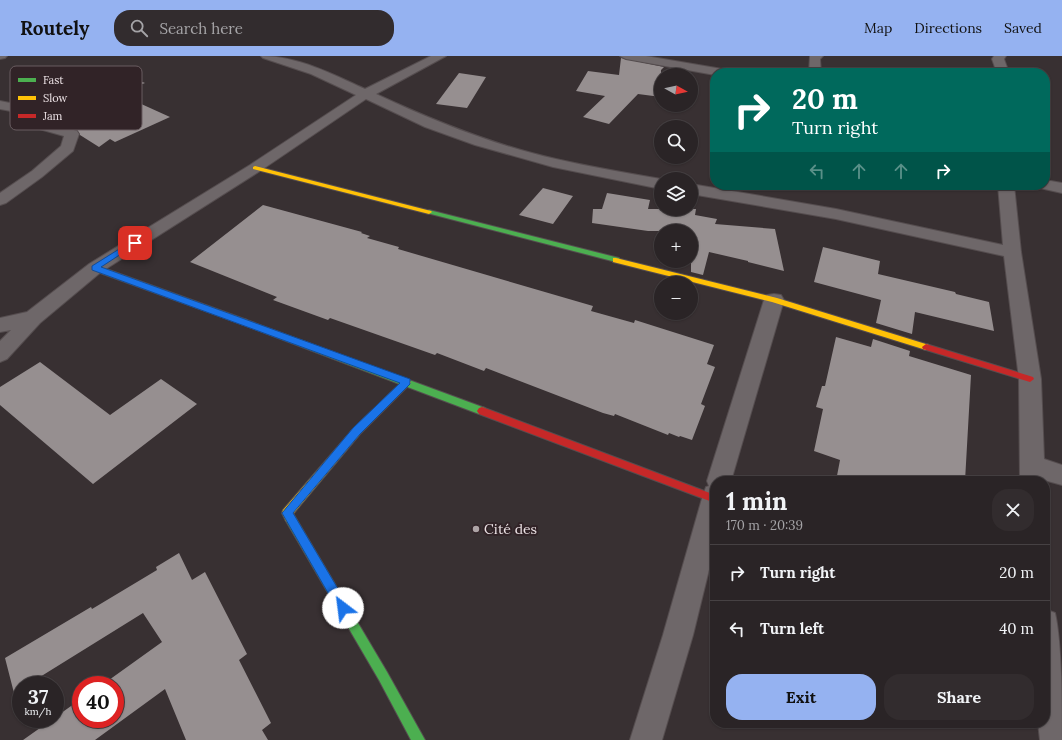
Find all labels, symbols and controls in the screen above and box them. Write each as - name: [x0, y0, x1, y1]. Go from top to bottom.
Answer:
- search box: [114, 10, 394, 46]
- text: Routely: [20, 16, 90, 40]
- icon: search: [128, 17, 150, 39]
- text: Search here: [160, 19, 243, 38]
- text: Map: [864, 19, 892, 37]
- text: Directions: [914, 19, 982, 37]
- text: Saved: [1004, 19, 1042, 37]
- legend: [10, 66, 142, 130]
- north arrow: [654, 68, 698, 112]
- map controls: [654, 68, 698, 320]
- text: Fast: [43, 73, 64, 87]
- text: 20 m: [792, 81, 858, 117]
- icon: right: [726, 84, 778, 136]
- text: Slow: [43, 91, 68, 105]
- text: Jam: [42, 109, 63, 123]
- text: Turn right: [792, 116, 878, 139]
- button: search: [654, 120, 698, 164]
- icon: left: [806, 160, 828, 182]
- icon: ahead: [848, 160, 870, 182]
- icon: ahead: [890, 160, 912, 182]
- icon: right: [932, 160, 954, 182]
- button: layers: [654, 172, 698, 216]
- button: +: [654, 224, 698, 268]
- pin: [118, 226, 152, 260]
- icon: arrive: [124, 232, 146, 254]
- button: −: [654, 276, 698, 320]
- text: 1 min: [726, 486, 787, 517]
- button: close: [992, 489, 1034, 531]
- text: 170 m · 20:39: [726, 517, 803, 534]
- place label: Cité des: [484, 520, 537, 538]
- marker: Cité des: [471, 524, 481, 534]
- icon: right: [726, 562, 748, 584]
- text: Turn right: [760, 563, 836, 582]
- text: 20 m: [999, 563, 1034, 582]
- position arrow: [322, 587, 364, 629]
- icon: left: [726, 618, 748, 640]
- text: Turn left: [760, 619, 824, 638]
- text: 40 m: [999, 619, 1034, 638]
- button: Exit: [726, 674, 876, 720]
- button: Share: [884, 674, 1034, 720]
- speed limit sign: 40: [72, 676, 124, 728]
- text: 37: [28, 684, 48, 709]
- text: km/h: [24, 705, 52, 718]

